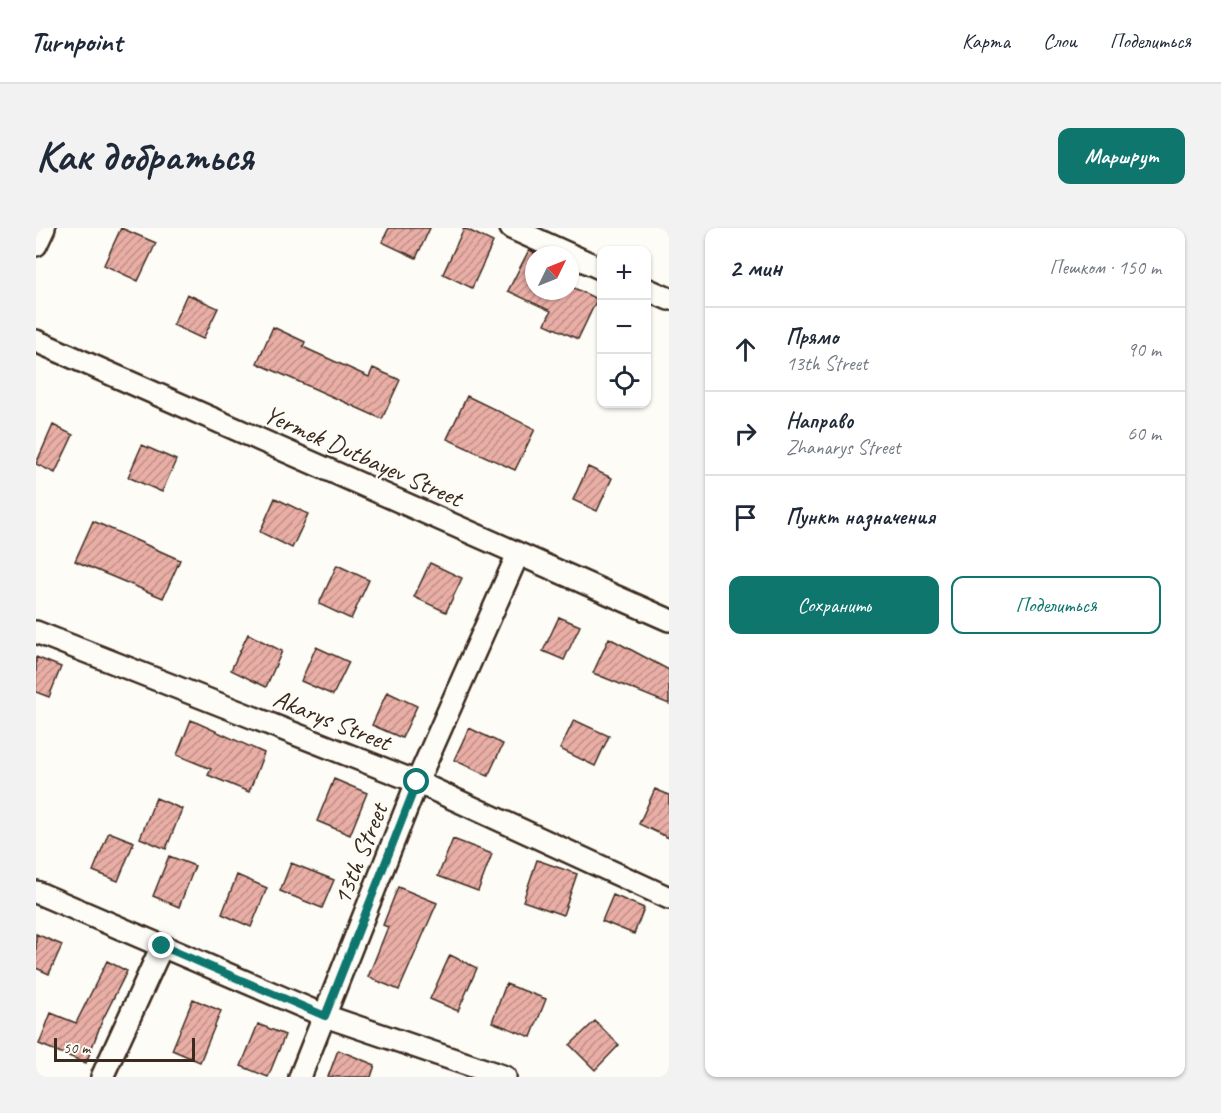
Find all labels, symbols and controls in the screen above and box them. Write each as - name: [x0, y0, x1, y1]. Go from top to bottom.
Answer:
- text: Turnpoint: [30, 24, 122, 59]
- text: Карта: [962, 28, 1010, 54]
- text: Слои: [1043, 28, 1077, 54]
- text: Поделиться: [1110, 28, 1191, 54]
- button: Маршрут: [1058, 128, 1185, 184]
- text: Как добраться: [36, 130, 253, 183]
- north arrow: [525, 246, 579, 300]
- map controls: [597, 246, 651, 408]
- button: +: [597, 246, 651, 300]
- text: 2 мин: [729, 251, 782, 284]
- text: Пешком · 150 m: [1049, 255, 1161, 280]
- button: −: [597, 300, 651, 354]
- text: Прямо: [786, 323, 838, 351]
- icon: ahead: [729, 333, 762, 366]
- text: 90 m: [1127, 337, 1161, 362]
- text: 13th Street: [786, 351, 868, 376]
- button: locate: [597, 354, 651, 408]
- street label: Yermek Dutbayev Street: [259, 397, 470, 516]
- text: Направо: [786, 407, 853, 435]
- icon: right: [729, 417, 762, 450]
- text: 60 m: [1127, 421, 1161, 446]
- text: Zhanarys Street: [786, 435, 900, 460]
- icon: arrive: [729, 501, 762, 534]
- text: Пункт назначения: [786, 503, 935, 531]
- button: Сохранить: [729, 576, 939, 634]
- button: Поделиться: [951, 576, 1161, 634]
- street label: Akarys Street: [269, 682, 398, 759]
- route start: [403, 768, 429, 794]
- street label: 13th Street: [325, 796, 396, 909]
- route end: [148, 932, 174, 958]
- scale bar: [54, 1035, 195, 1062]
- text: 50 m: [63, 1038, 90, 1058]

